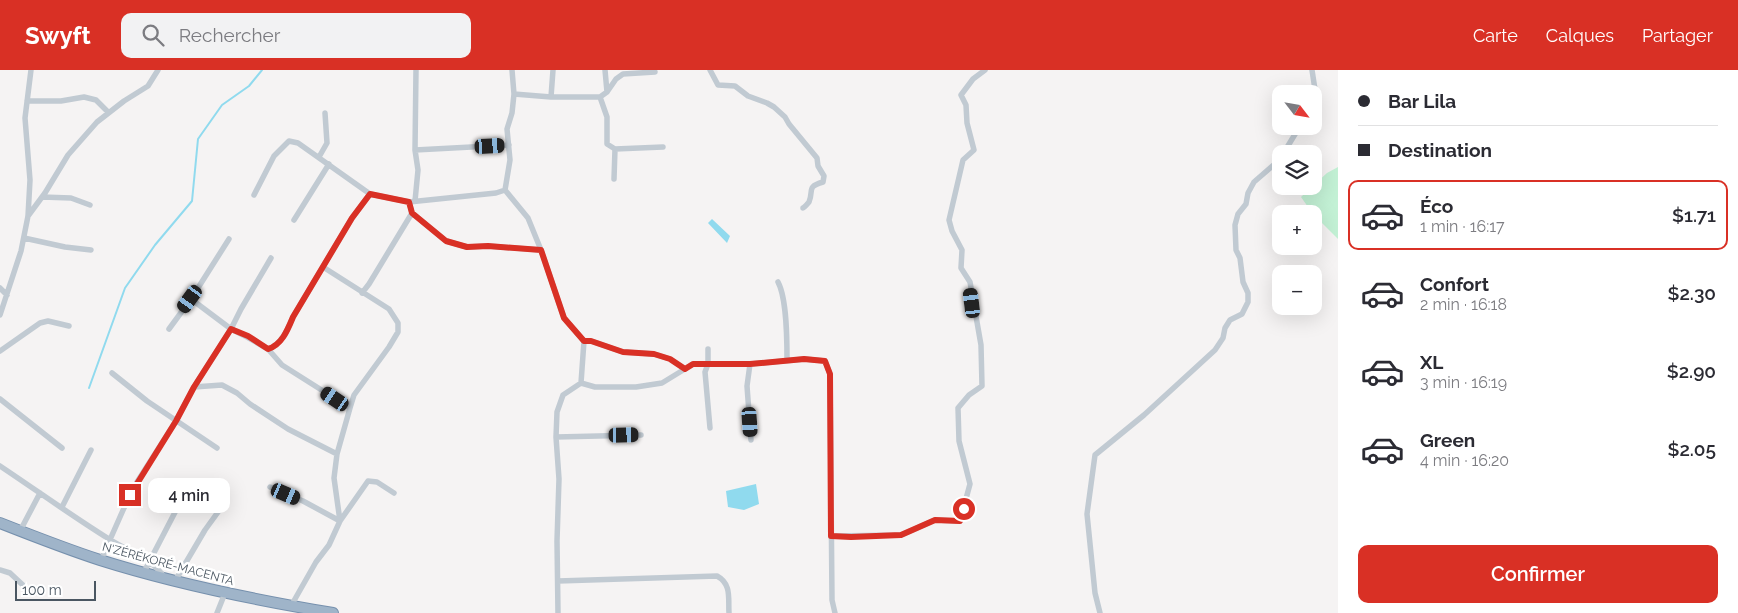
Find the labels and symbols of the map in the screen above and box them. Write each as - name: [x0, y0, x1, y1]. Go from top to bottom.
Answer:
- north arrow: [1272, 85, 1322, 135]
- car: [474, 138, 505, 154]
- car: [175, 282, 204, 316]
- car: [962, 287, 981, 319]
- car: [318, 384, 351, 414]
- car: [741, 407, 758, 437]
- car: [608, 427, 639, 443]
- callout: 4 min: [148, 478, 230, 512]
- car: [269, 481, 302, 507]
- route end: [119, 484, 141, 506]
- route start: [953, 498, 975, 520]
- street label: N'ZÉRÉKORÉ-MACENTA: [101, 540, 235, 588]
- scale bar: [15, 578, 96, 601]

